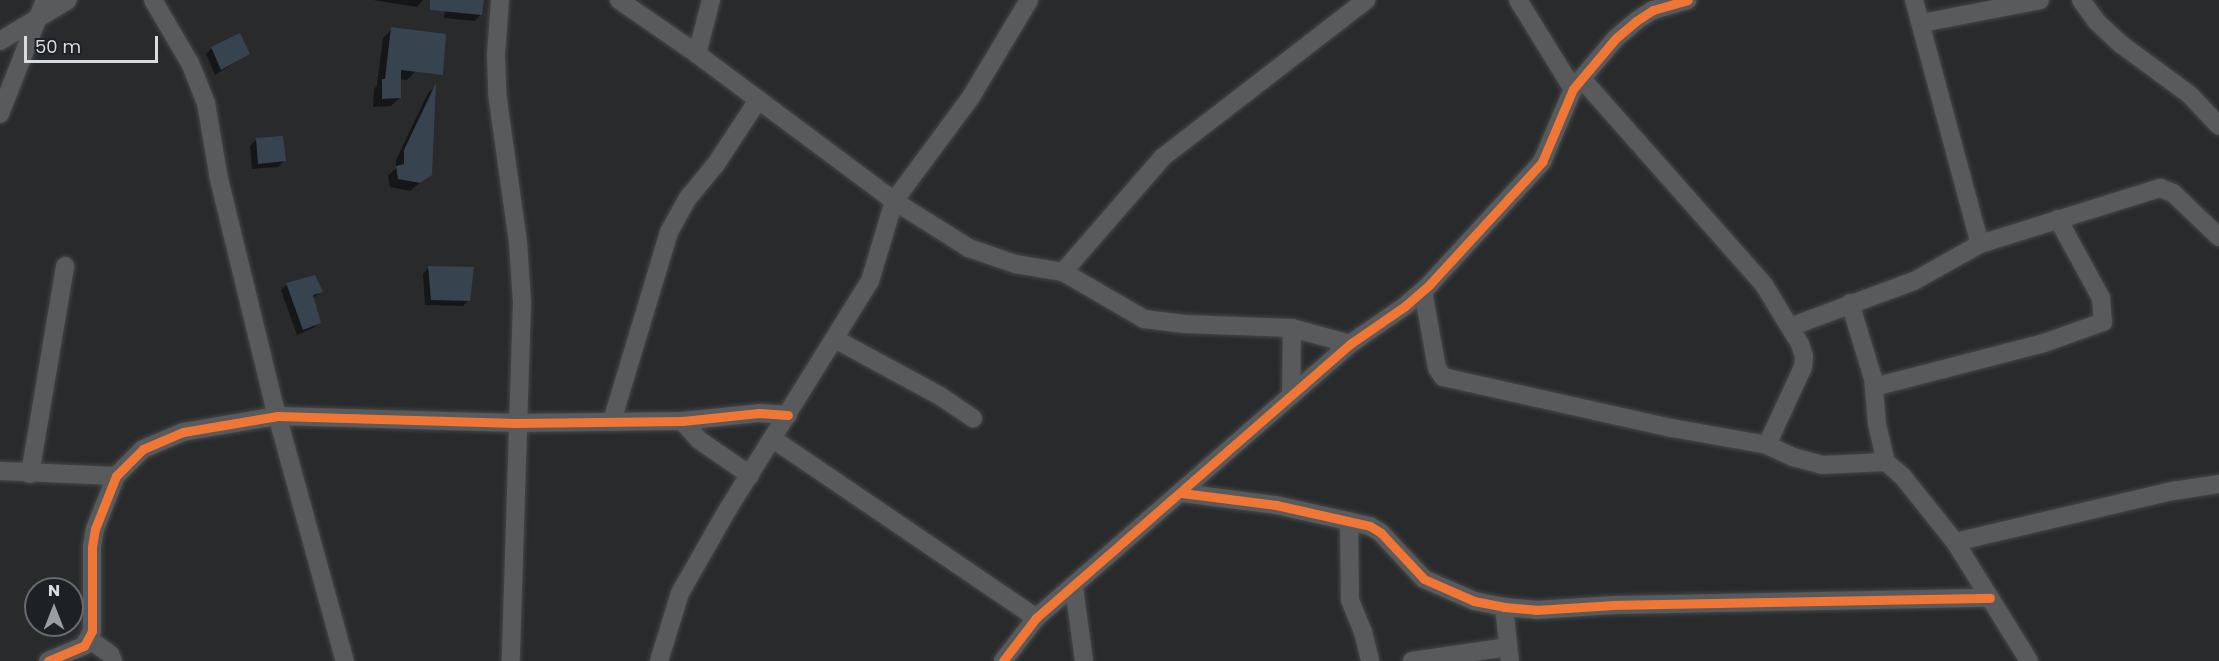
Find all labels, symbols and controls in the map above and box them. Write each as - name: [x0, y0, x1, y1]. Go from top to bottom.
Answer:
- scale bar: [27, 24, 160, 62]
- text: 50 m: [35, 34, 81, 59]
- north arrow: [24, 577, 84, 637]
- text: N: [48, 579, 60, 602]

